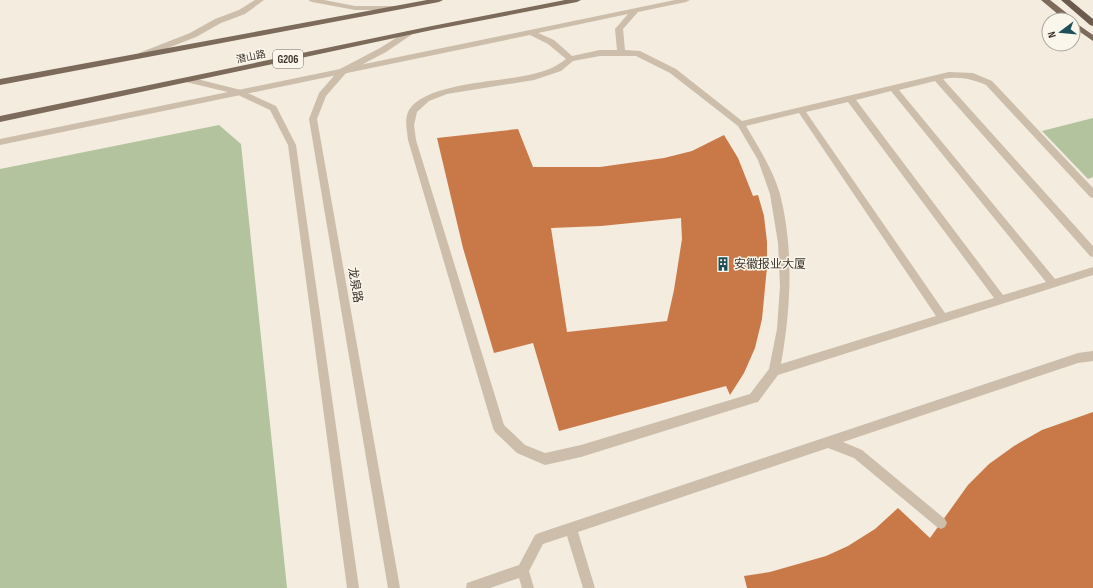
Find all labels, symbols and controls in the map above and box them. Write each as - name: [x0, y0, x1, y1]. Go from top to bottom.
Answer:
- north arrow: [1041, 12, 1081, 52]
- text: N: [1045, 30, 1059, 39]
- street label: 潜山路: [235, 48, 267, 66]
- road number: G206: [273, 50, 303, 68]
- building icon: 安徽报业大厦: [715, 256, 731, 272]
- place label: 安徽报业大厦: [734, 257, 806, 272]
- street label: 龙泉路: [344, 266, 366, 304]

